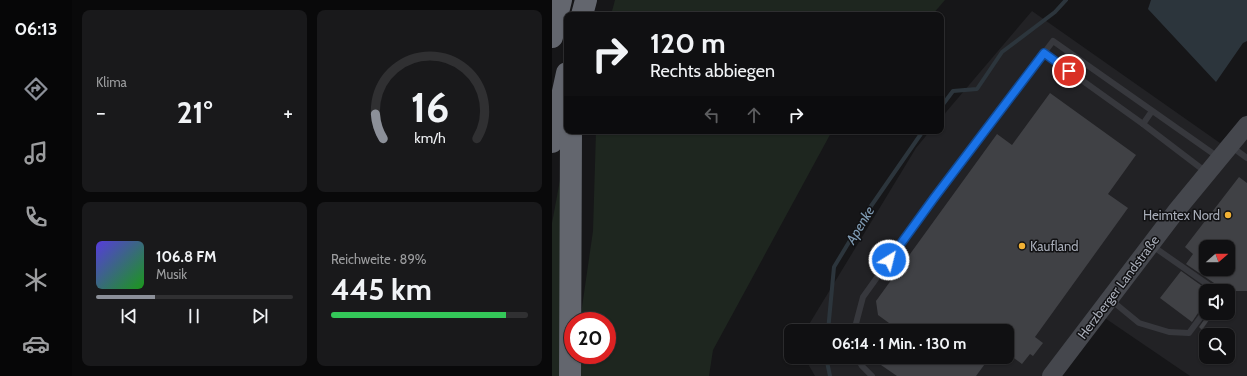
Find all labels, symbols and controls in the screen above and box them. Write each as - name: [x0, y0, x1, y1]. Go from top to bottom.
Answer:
- text: 06:13: [14, 18, 58, 40]
- text: 120 m: [650, 26, 726, 60]
- icon: right: [584, 28, 636, 80]
- pin: [1052, 54, 1086, 88]
- text: Rechts abbiegen: [650, 60, 775, 82]
- icon: arrive: [1058, 60, 1080, 82]
- text: Klima: [96, 74, 127, 90]
- icon: directions: [22, 75, 50, 103]
- text: 16: [410, 82, 449, 132]
- text: 21°: [177, 94, 212, 131]
- text: −: [96, 99, 106, 126]
- text: +: [283, 99, 293, 126]
- icon: left: [701, 104, 723, 126]
- icon: ahead: [743, 104, 765, 126]
- icon: right: [785, 104, 807, 126]
- text: km/h: [414, 129, 445, 147]
- icon: music: [22, 139, 50, 167]
- water label: Apenke: [841, 202, 879, 248]
- icon: phone: [22, 203, 50, 231]
- place label: Heimtex Nord: [1143, 207, 1220, 223]
- marker: Heimtex Nord: [1223, 210, 1233, 220]
- street label: Herzberger Landstraße: [1074, 232, 1162, 342]
- place label: Kaufland: [1030, 238, 1079, 254]
- position arrow: [868, 239, 910, 281]
- north arrow: [1199, 240, 1235, 276]
- map controls: [1199, 240, 1235, 364]
- marker: Kaufland: [1017, 241, 1027, 251]
- text: 106.8 FM: [156, 248, 216, 266]
- text: Reichweite · 89%: [331, 251, 427, 267]
- icon: climate: [22, 266, 50, 294]
- text: Musik: [156, 266, 187, 282]
- text: 445 km: [331, 271, 432, 308]
- button: sound: [1199, 284, 1235, 320]
- icon: previous: [118, 305, 140, 327]
- icon: pause: [183, 305, 205, 327]
- icon: next: [249, 305, 271, 327]
- speed limit sign: 20: [564, 312, 616, 364]
- button: search: [1199, 328, 1235, 364]
- icon: car: [22, 330, 50, 358]
- text: 06:14 · 1 Min. · 130 m: [832, 335, 966, 353]

